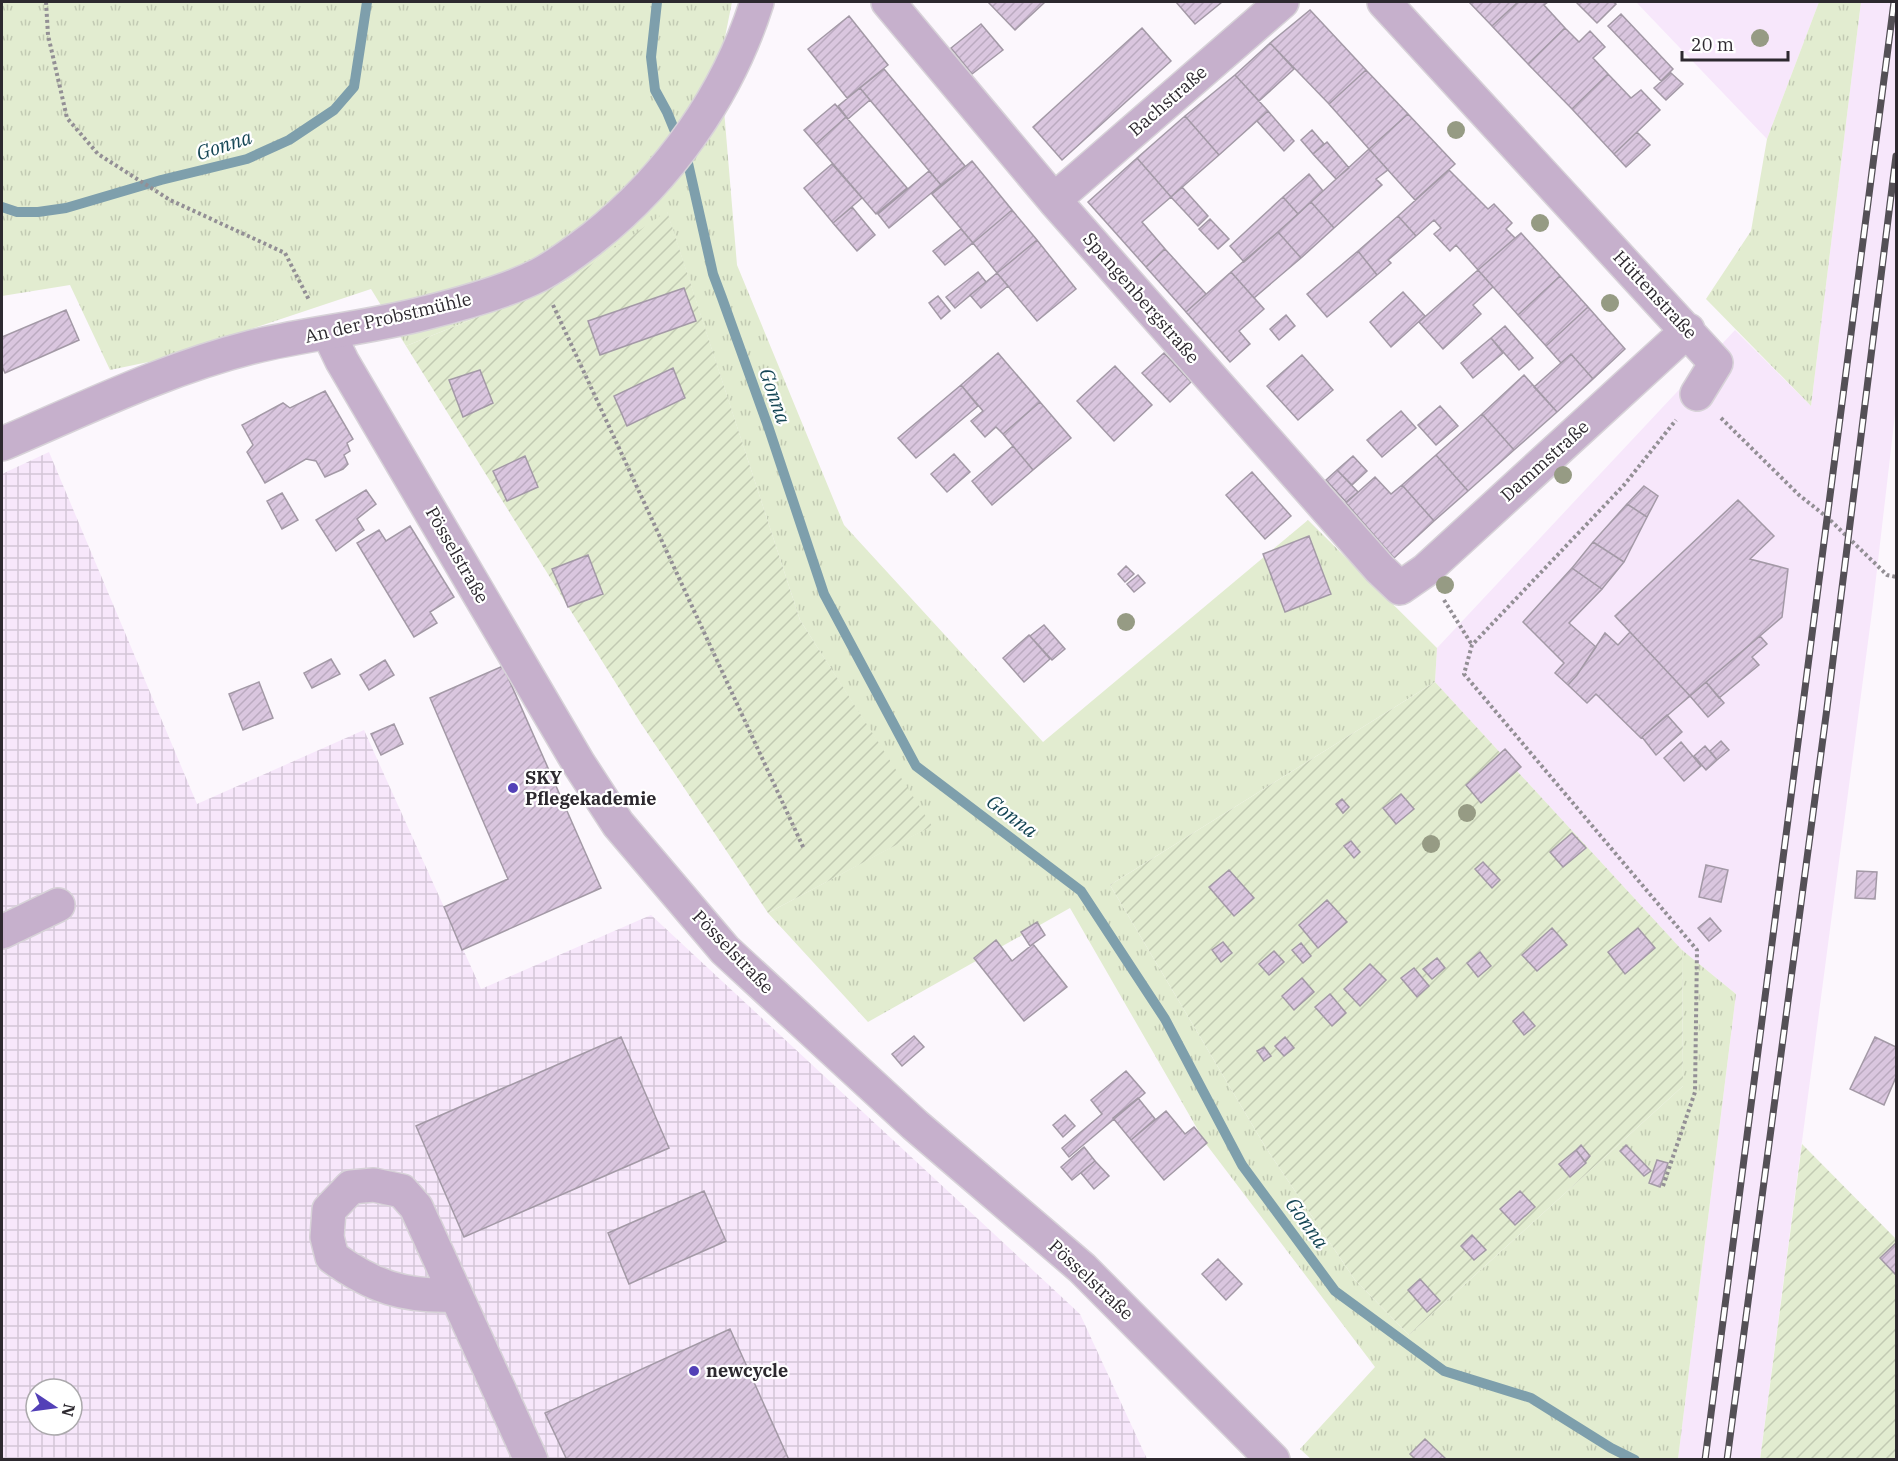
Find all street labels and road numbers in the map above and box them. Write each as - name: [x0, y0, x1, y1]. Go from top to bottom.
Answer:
- street label: Bachstraße: [1124, 60, 1212, 141]
- street label: Spangenbergstraße: [1078, 227, 1205, 368]
- street label: Hüttenstraße: [1608, 245, 1702, 344]
- street label: An der Probstmühle: [302, 287, 473, 348]
- street label: Dammstraße: [1496, 415, 1594, 506]
- street label: Pösselstraße: [421, 502, 494, 607]
- street label: Pösselstraße: [688, 905, 779, 998]
- street label: Pösselstraße: [1044, 1235, 1139, 1325]

